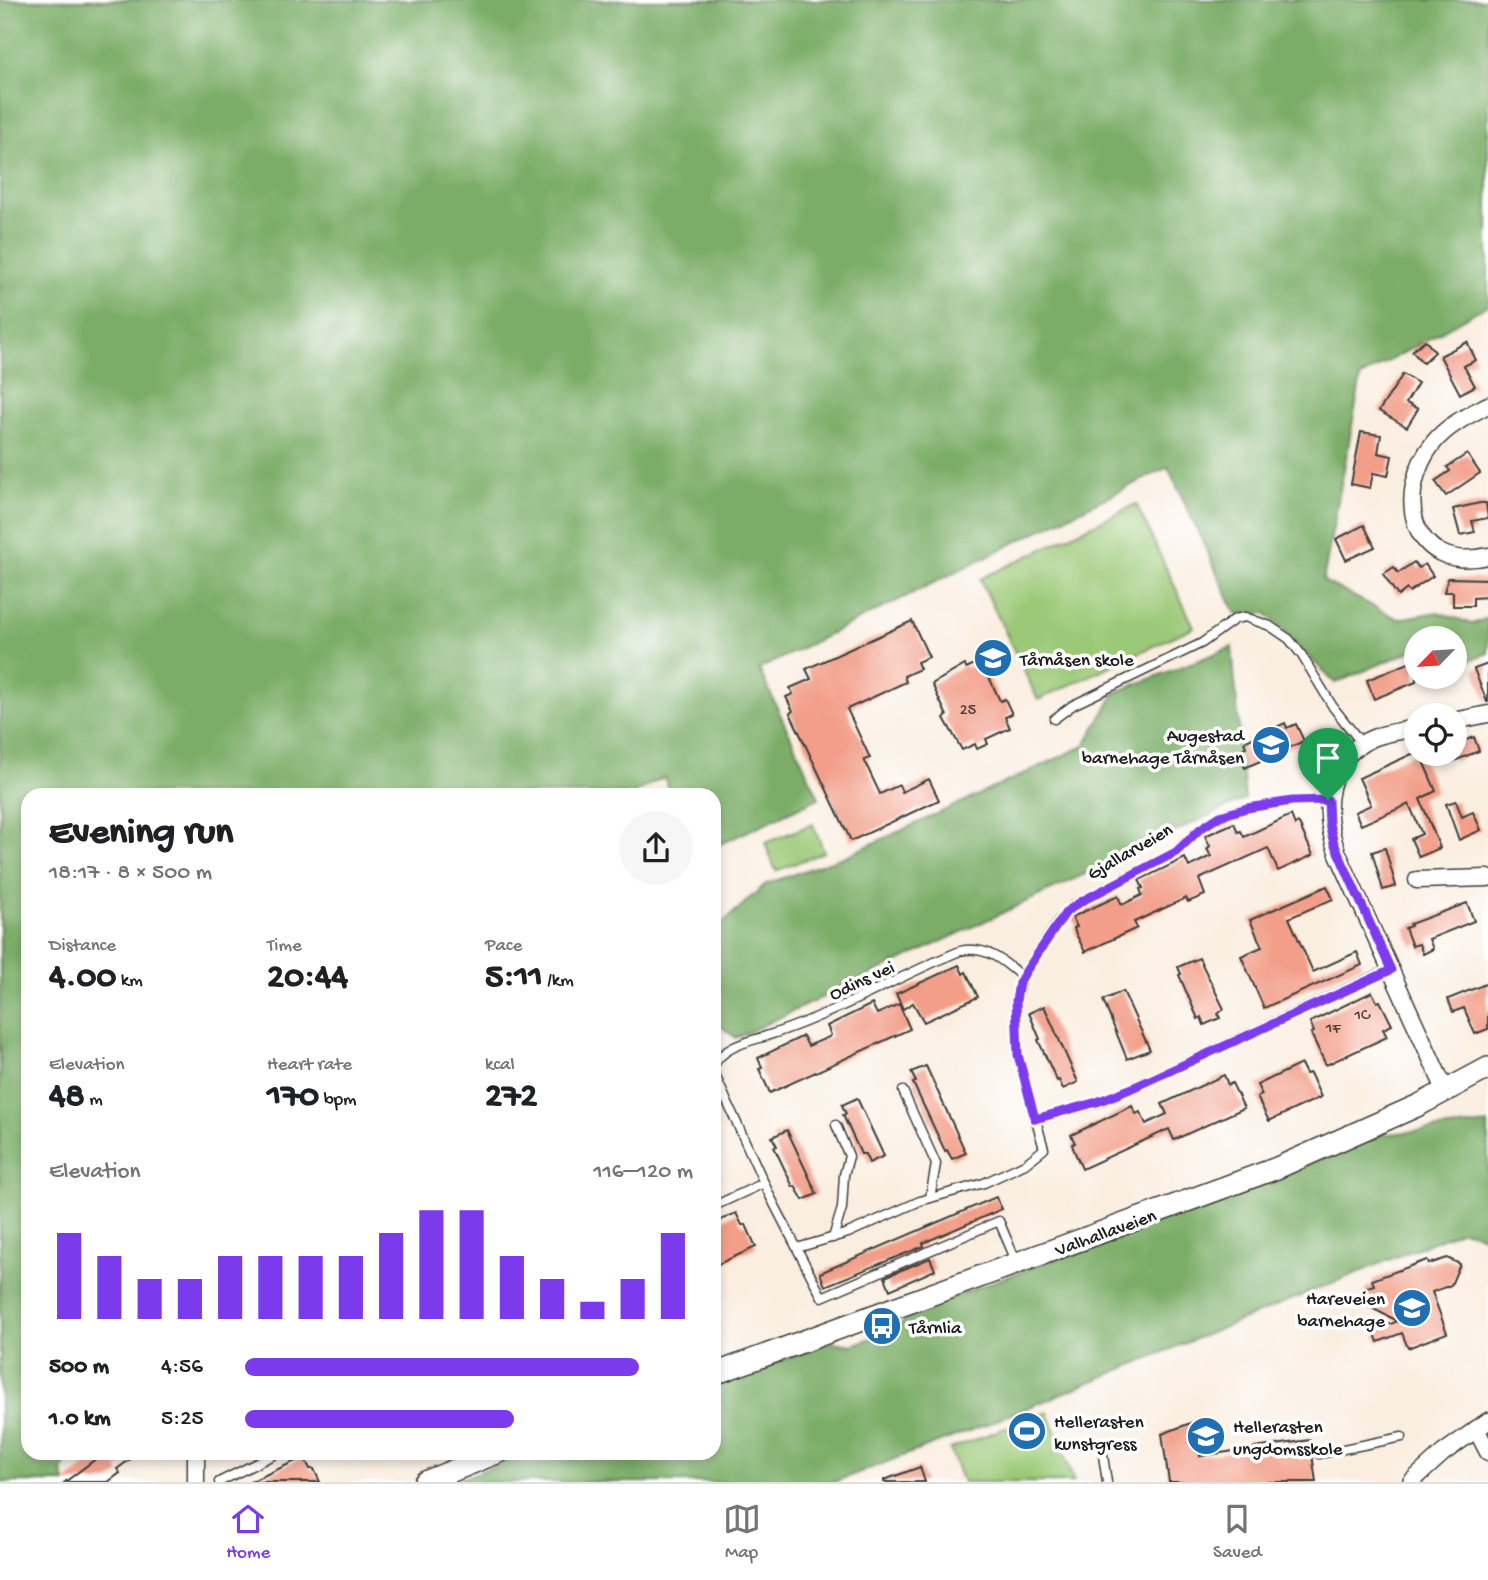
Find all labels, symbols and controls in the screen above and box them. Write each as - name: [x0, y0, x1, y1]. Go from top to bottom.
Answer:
- north arrow: [1404, 626, 1466, 690]
- map controls: [1404, 626, 1467, 766]
- school or university icon: Tårnåsen skole: [972, 637, 1014, 679]
- place label: Tårnåsen skole: [1019, 650, 1134, 673]
- house number: 25: [960, 702, 976, 721]
- button: locate: [1404, 703, 1467, 766]
- school or university icon: Augestad barnehage Tårnåsen: [1250, 724, 1292, 766]
- place label: Augestad barnehage Tårnåsen: [1082, 726, 1246, 771]
- pin: [1298, 728, 1358, 800]
- icon: arrive: [1309, 739, 1347, 777]
- button: share: [619, 811, 693, 885]
- text: Evening run: [49, 812, 233, 856]
- street label: Gjallarveien: [1084, 819, 1178, 887]
- text: 18:17 · 8 × 500 m: [49, 860, 212, 887]
- text: Distance: [49, 935, 116, 958]
- text: Time: [267, 935, 302, 958]
- text: Pace: [485, 935, 522, 958]
- street label: Odins vei: [826, 957, 899, 1007]
- text: 4.00: [49, 958, 116, 999]
- text: 20:44: [267, 958, 348, 999]
- text: 5:11: [485, 958, 543, 999]
- text: km: [116, 970, 143, 993]
- text: /km: [543, 970, 574, 993]
- house number: 1C: [1353, 1007, 1371, 1026]
- house number: 1F: [1325, 1020, 1341, 1039]
- text: Elevation: [49, 1054, 125, 1077]
- text: Heart rate: [267, 1054, 352, 1077]
- text: kcal: [485, 1054, 515, 1077]
- text: 48: [49, 1077, 85, 1118]
- text: 170: [267, 1077, 319, 1118]
- text: 272: [485, 1077, 538, 1118]
- text: m: [85, 1089, 103, 1112]
- text: bpm: [319, 1089, 357, 1112]
- text: Elevation: [49, 1159, 140, 1186]
- text: 116–120 m: [593, 1159, 693, 1186]
- street label: Valhallaveien: [1051, 1205, 1160, 1264]
- school or university icon: Hareveien barnehage: [1391, 1287, 1433, 1329]
- place label: Hareveien barnehage: [1297, 1289, 1385, 1334]
- bus stop icon: Tårnlia: [861, 1305, 903, 1347]
- place label: Tårnlia: [908, 1318, 963, 1341]
- text: 500 m: [49, 1354, 109, 1381]
- text: 4:56: [161, 1354, 203, 1381]
- text: 1.0 km: [49, 1406, 111, 1433]
- text: 5:25: [161, 1406, 204, 1433]
- sports icon: Hellerasten kunstgress: [1006, 1410, 1048, 1452]
- place label: Hellerasten kunstgress: [1054, 1412, 1144, 1457]
- school or university icon: Hellerasten ungdomsskole: [1185, 1415, 1227, 1457]
- place label: Hellerasten ungdomsskole: [1233, 1417, 1343, 1462]
- tab: Home: [226, 1500, 270, 1565]
- tab: Map: [723, 1500, 761, 1565]
- tab: Saved: [1213, 1500, 1262, 1565]

